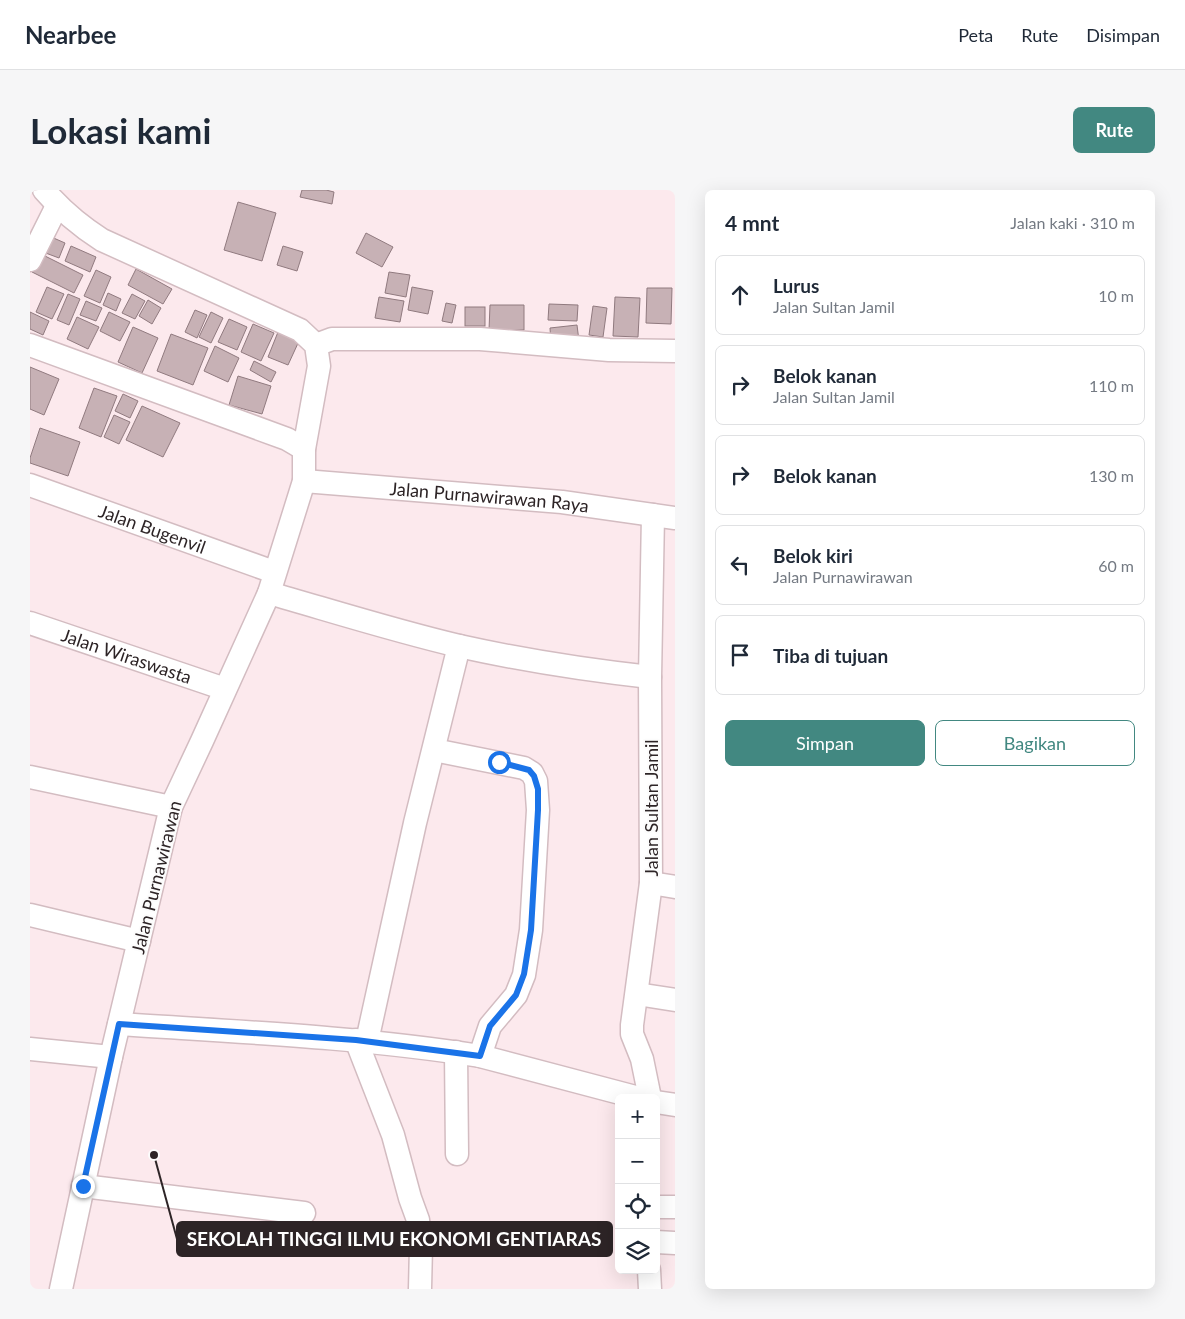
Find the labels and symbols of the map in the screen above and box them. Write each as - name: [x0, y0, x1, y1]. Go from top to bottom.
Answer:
- street label: Jalan Purnawirawan Raya: [389, 477, 590, 517]
- street label: Jalan Bugenvil: [96, 499, 209, 558]
- street label: Jalan Wiraswasta: [59, 623, 195, 688]
- street label: Jalan Sultan Jamil: [640, 740, 662, 877]
- route start: [488, 751, 511, 774]
- street label: Jalan Purnawirawan: [126, 798, 186, 956]
- route end: [72, 1175, 95, 1198]
- callout: SEKOLAH TINGGI ILMU EKONOMI GENTIARAS: [177, 1222, 612, 1256]
- text: SEKOLAH TINGGI ILMU EKONOMI GENTIARAS: [187, 1227, 601, 1250]

